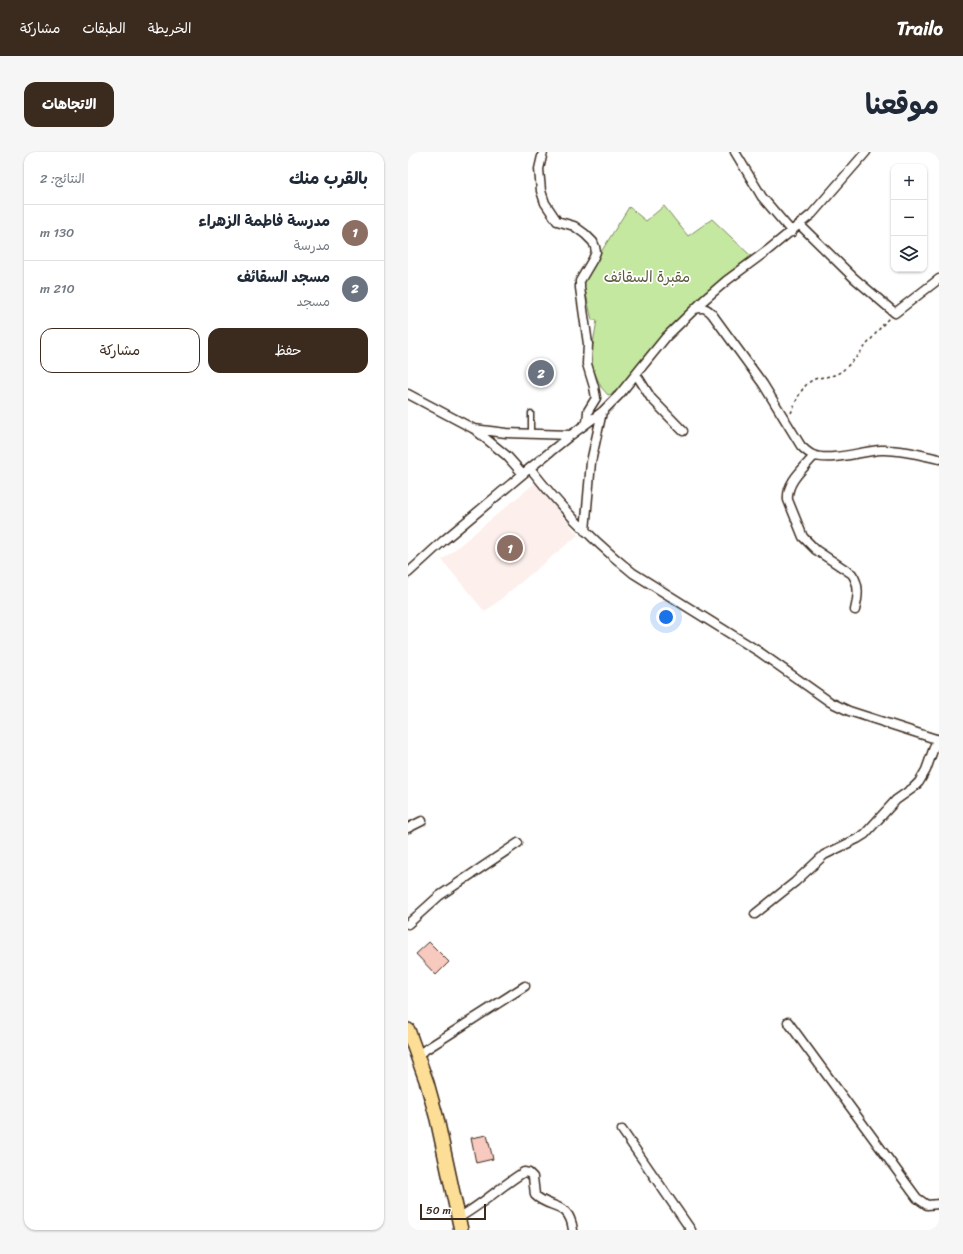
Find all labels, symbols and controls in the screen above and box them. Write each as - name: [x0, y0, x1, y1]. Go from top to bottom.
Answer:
- text: Trailo: [897, 12, 943, 45]
- text: مشاركة: [20, 16, 60, 41]
- text: الطبقات: [82, 16, 126, 41]
- text: الخريطة: [148, 16, 191, 41]
- text: موقعنا: [865, 80, 939, 129]
- button: الاتجاهات: [24, 82, 114, 127]
- text: بالقرب منك: [289, 163, 368, 193]
- map controls: [891, 164, 927, 272]
- button: +: [891, 164, 927, 200]
- text: النتائج: 2: [40, 167, 85, 190]
- button: −: [891, 200, 927, 236]
- text: مدرسة فاطمة الزهراء: [198, 208, 330, 234]
- text: 130 m: [40, 221, 74, 244]
- text: 1: [352, 221, 358, 244]
- text: مدرسة: [294, 234, 330, 257]
- button: layers: [891, 236, 927, 272]
- text: مسجد السقائف: [237, 264, 330, 290]
- park label: مقبرة السقائف: [604, 264, 690, 290]
- text: 210 m: [40, 277, 75, 300]
- text: 2: [351, 277, 359, 300]
- text: مسجد: [297, 290, 330, 313]
- button: مشاركة: [40, 328, 200, 373]
- button: حفظ: [208, 328, 368, 373]
- pin: 2: [528, 358, 554, 388]
- pin: 1: [497, 533, 523, 563]
- your location: [656, 607, 676, 627]
- text: 50 m: [426, 1201, 451, 1220]
- scale bar: [420, 1202, 486, 1221]

